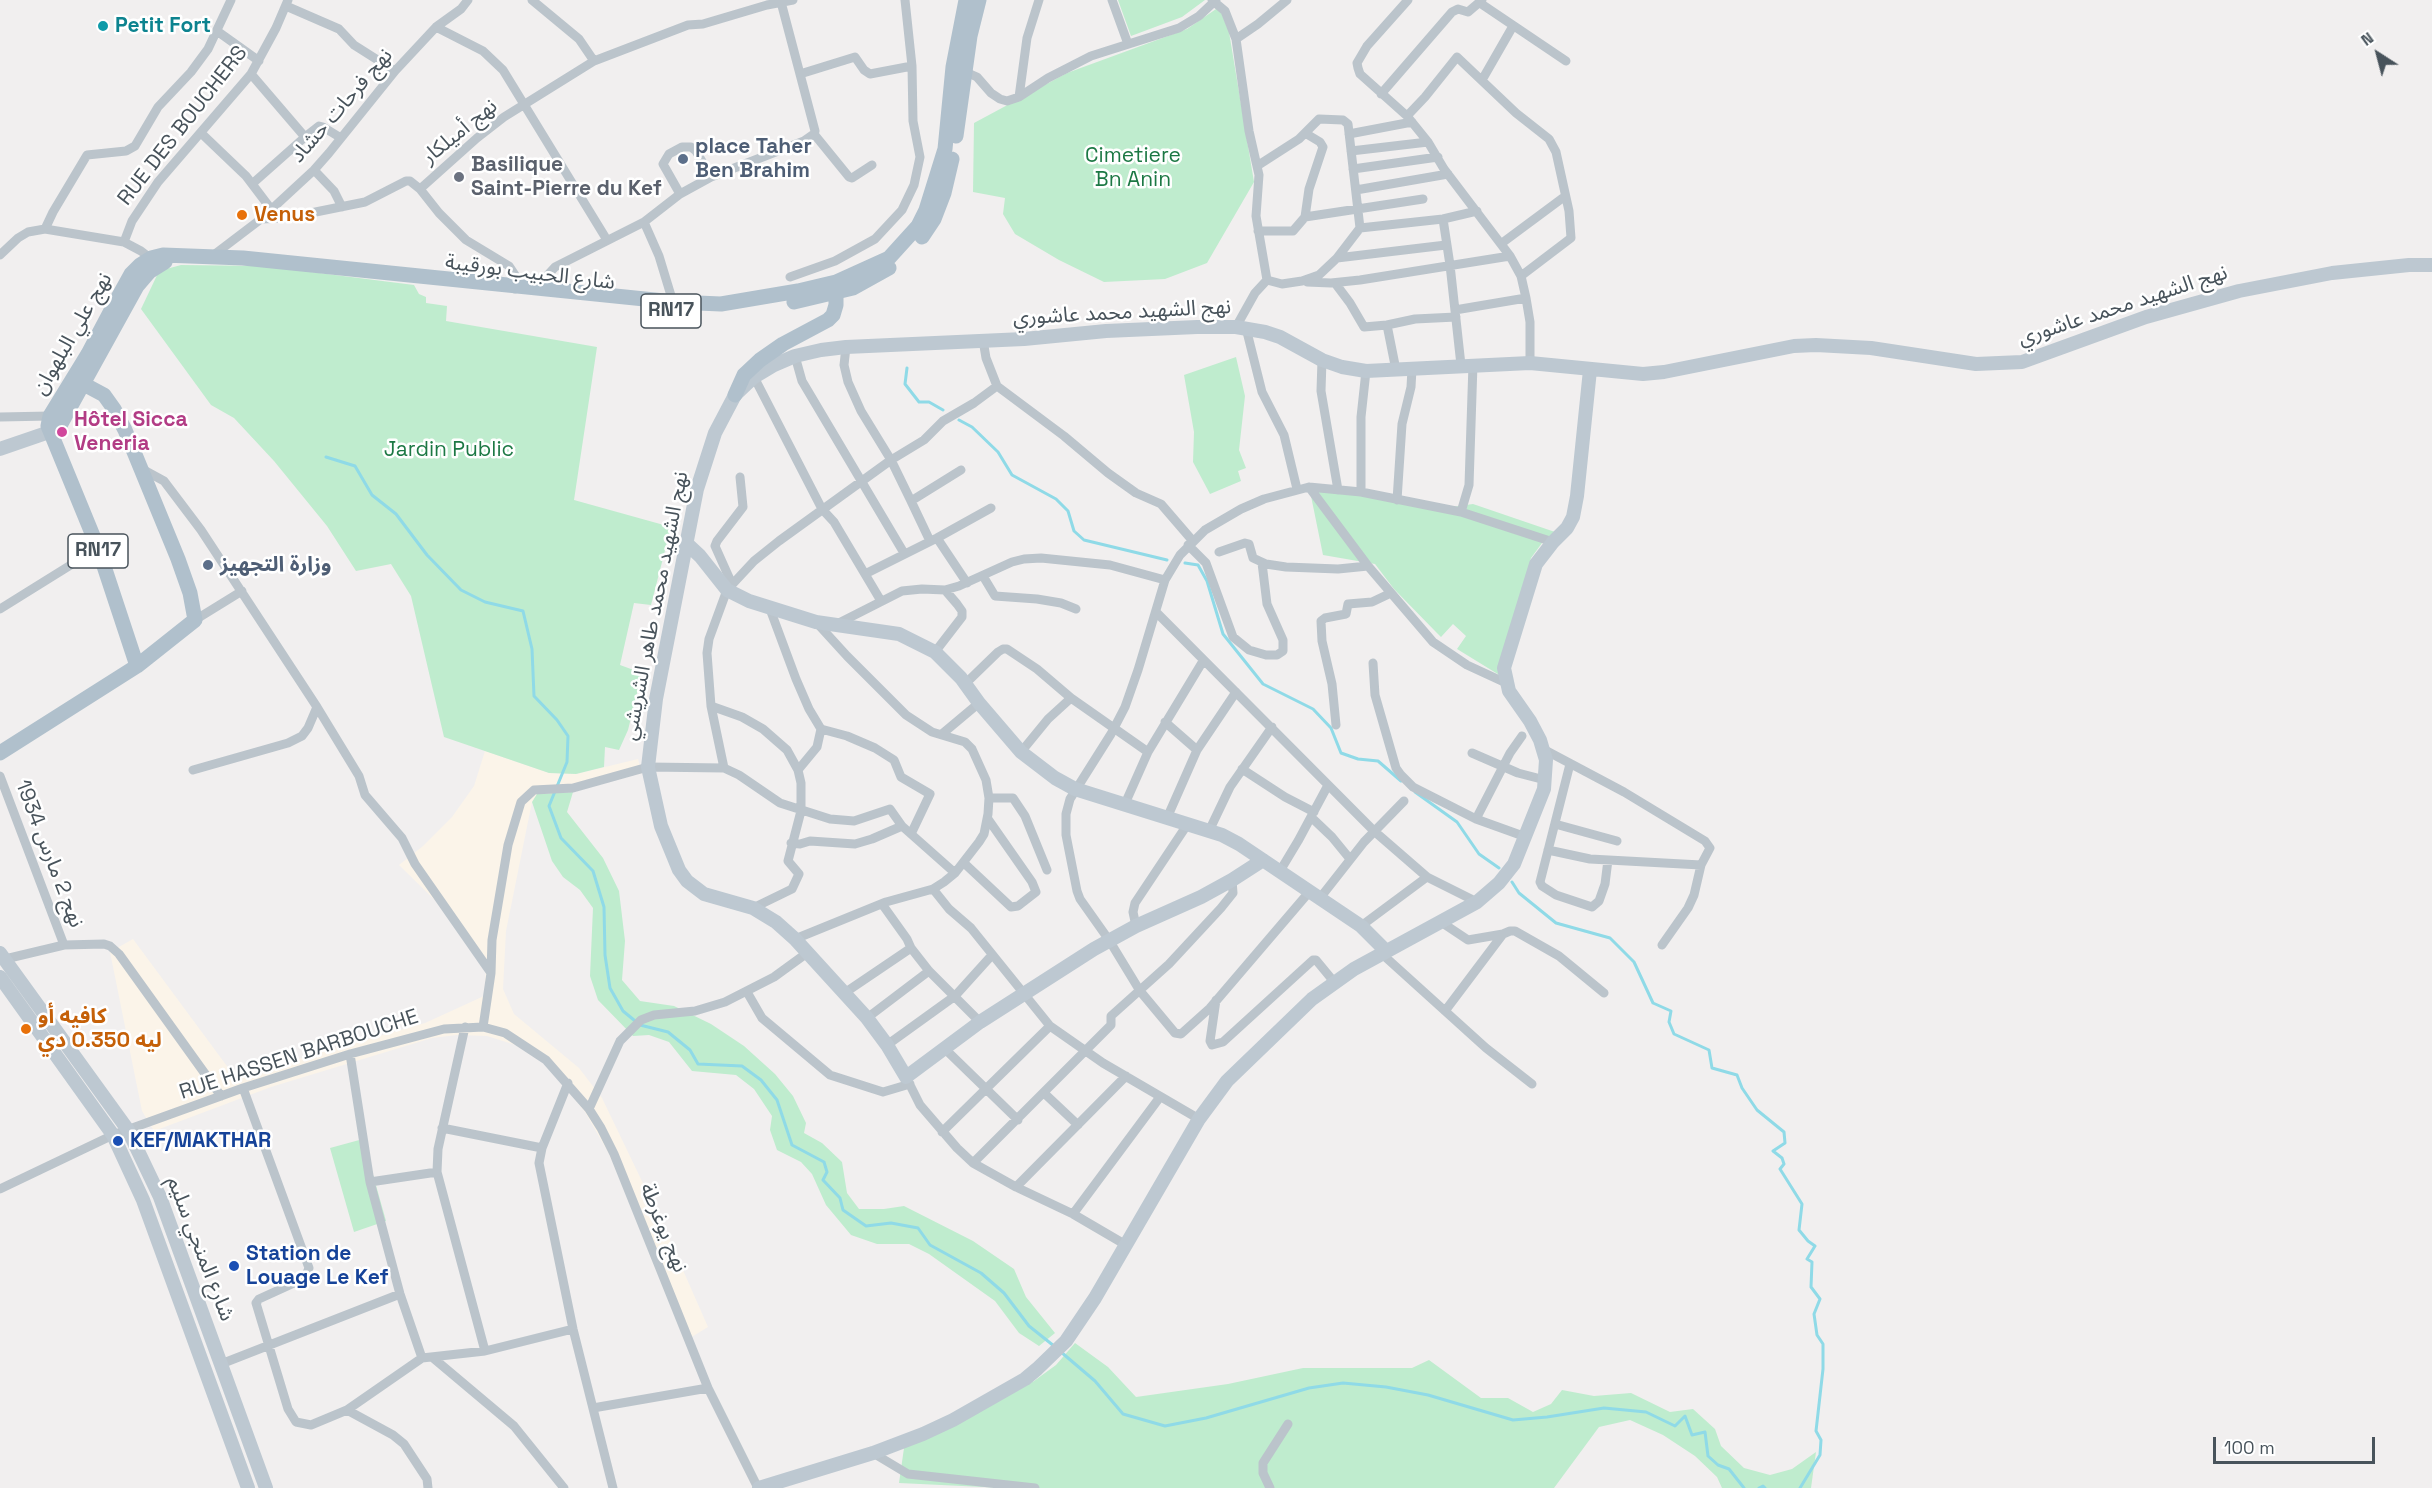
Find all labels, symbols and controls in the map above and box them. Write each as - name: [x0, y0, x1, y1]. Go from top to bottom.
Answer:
- place label: Petit Fort: [115, 13, 211, 39]
- marker: Petit Fort: [96, 19, 110, 33]
- north arrow: [2348, 24, 2408, 84]
- text: N: [2357, 27, 2378, 51]
- street label: RUE DES BOUCHERS: [113, 41, 253, 211]
- street label: نهج فرحات حشاد: [285, 44, 399, 168]
- street label: نهج أميلكار: [417, 94, 503, 170]
- place label: place Taher Ben Brahim: [695, 134, 812, 184]
- park label: Cimetiere Bn Anin: [1085, 143, 1181, 193]
- place label: Basilique Saint-Pierre du Kef: [471, 152, 662, 202]
- marker: place Taher Ben Brahim: [676, 152, 690, 166]
- marker: Basilique Saint-Pierre du Kef: [452, 170, 466, 184]
- place label: Venus: [254, 202, 315, 228]
- marker: Venus: [235, 208, 249, 222]
- street label: شارع الحبيب بورقيبة: [444, 250, 616, 296]
- street label: نهج الشهيد محمد عاشوري: [2015, 260, 2231, 352]
- street label: نهج علي البلهوان: [28, 268, 118, 400]
- road number: RN17: [641, 294, 701, 328]
- street label: نهج الشهيد محمد عاشوري: [1012, 295, 1232, 331]
- place label: Hôtel Sicca Veneria: [74, 407, 188, 457]
- marker: Hôtel Sicca Veneria: [55, 425, 69, 439]
- park label: Jardin Public: [384, 437, 514, 463]
- street label: نهج الشهيد محمد طاهر الشريشي: [618, 469, 694, 743]
- road number: RN17: [68, 534, 128, 568]
- place label: وزارة التجهيز: [220, 552, 332, 578]
- marker: وزارة التجهيز: [201, 558, 215, 572]
- street label: نهج 2 مارس 1934: [9, 777, 89, 931]
- place label: كافيه أو ليه 0.350 دي: [38, 1004, 162, 1054]
- street label: RUE HASSEN BARBOUCHE: [176, 1004, 422, 1106]
- marker: كافيه أو ليه 0.350 دي: [19, 1022, 33, 1036]
- place label: KEF/MAKTHAR: [130, 1128, 271, 1154]
- marker: KEF/MAKTHAR: [111, 1134, 125, 1148]
- street label: شارع المنجي سليم: [161, 1173, 239, 1325]
- street label: نهج يوغرطة: [634, 1180, 692, 1276]
- place label: Station de Louage Le Kef: [246, 1241, 389, 1291]
- marker: Station de Louage Le Kef: [227, 1259, 241, 1273]
- scale bar: [2216, 1425, 2378, 1463]
- text: 100 m: [2224, 1436, 2275, 1459]

